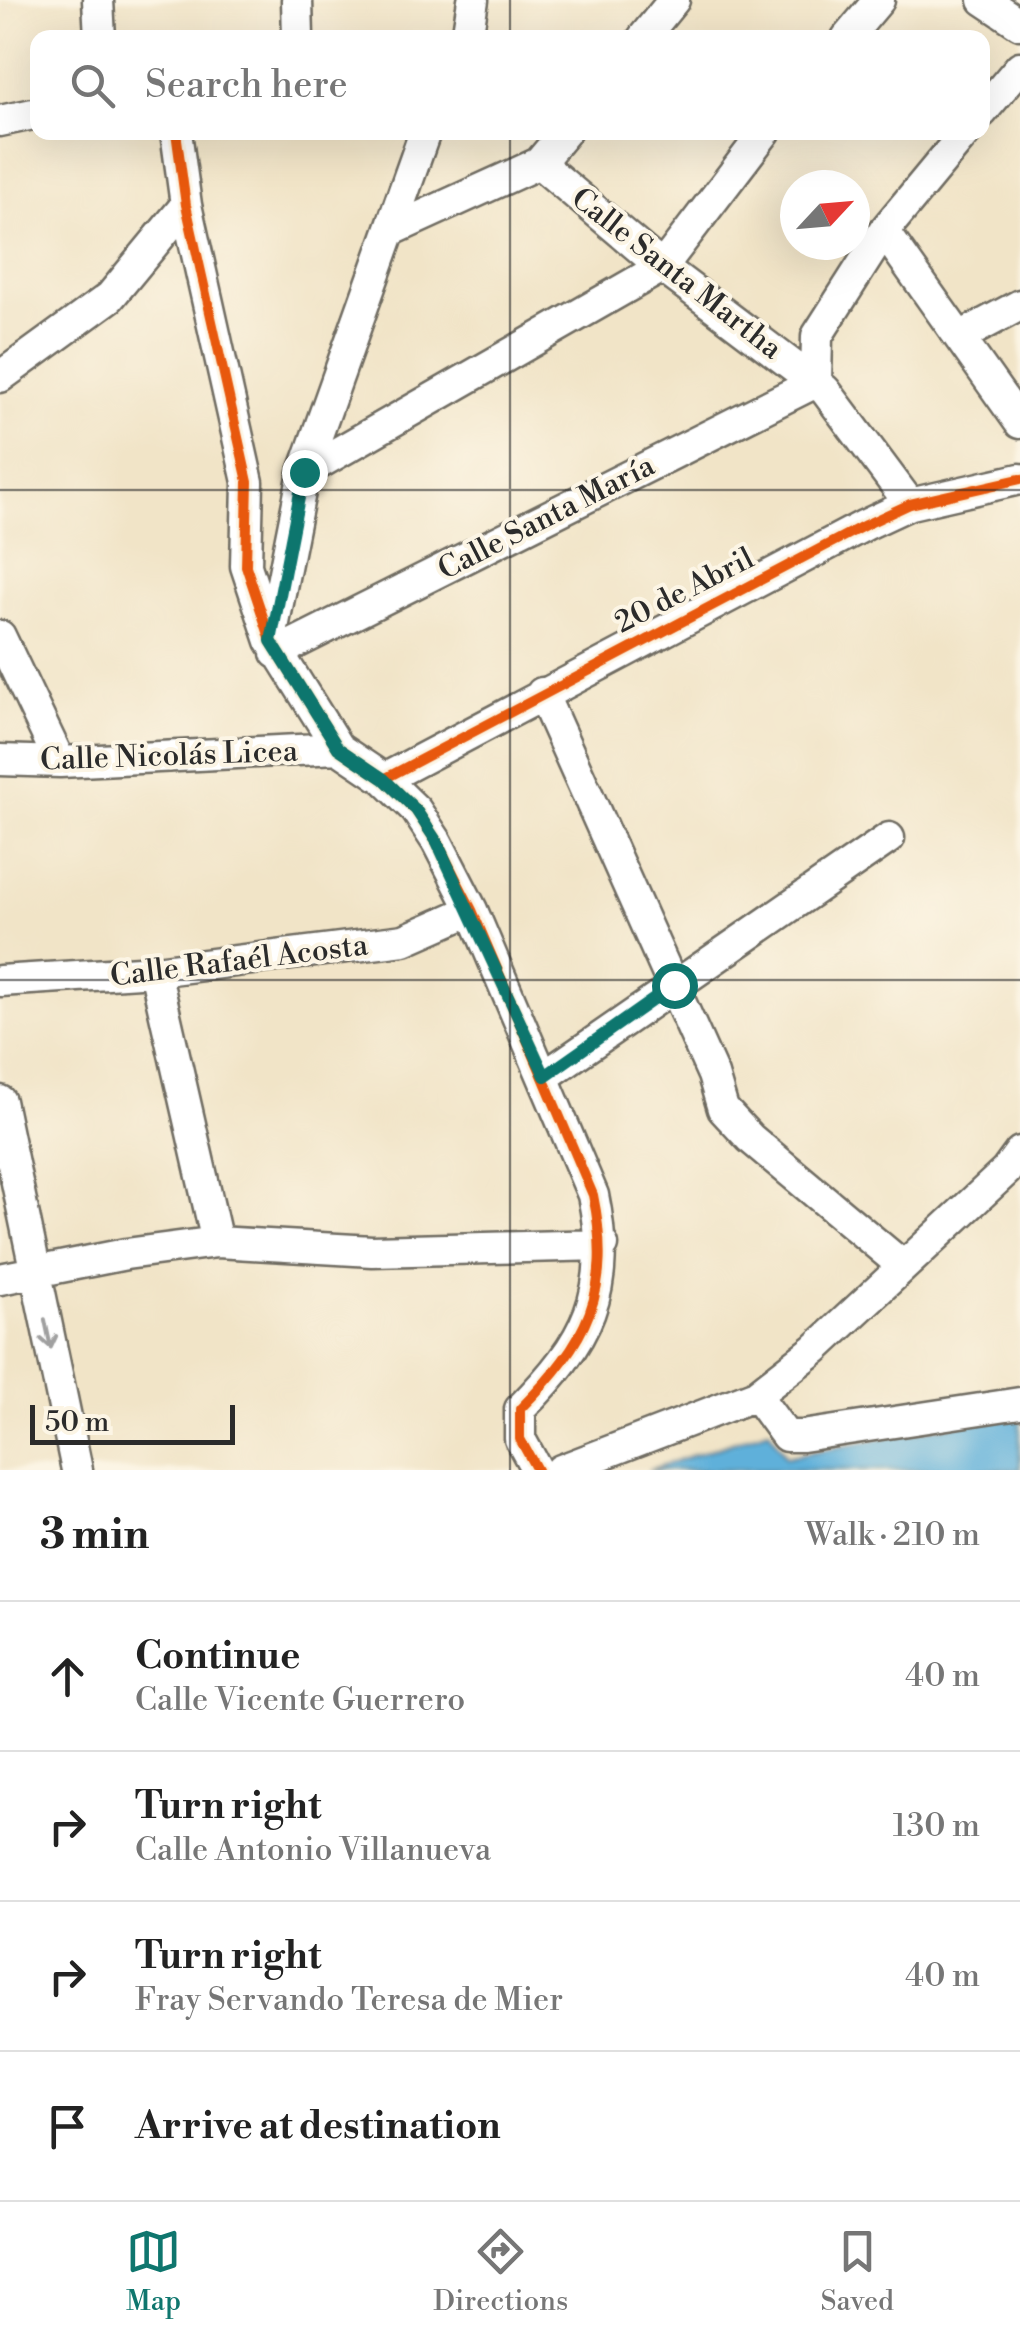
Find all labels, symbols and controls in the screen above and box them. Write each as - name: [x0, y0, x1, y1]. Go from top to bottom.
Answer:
- search box: [30, 30, 990, 140]
- icon: search: [65, 58, 120, 113]
- text: Search here: [145, 62, 348, 109]
- north arrow: [780, 170, 870, 260]
- street label: Calle Santa Martha: [563, 180, 790, 368]
- street label: Calle Santa María: [432, 447, 662, 589]
- route end: [282, 450, 328, 496]
- street label: 20 de Abril: [609, 540, 760, 642]
- street label: Calle Nicolás Licea: [40, 732, 299, 779]
- street label: Calle Rafaél Acosta: [108, 926, 371, 996]
- route start: [652, 963, 698, 1009]
- one-way arrow: [40, 1317, 58, 1349]
- scale bar: [30, 1400, 235, 1444]
- text: 50 m: [45, 1405, 109, 1440]
- text: 3 min: [40, 1509, 149, 1562]
- text: Walk · 210 m: [805, 1515, 980, 1555]
- text: Continue: [135, 1633, 300, 1680]
- icon: ahead: [40, 1649, 95, 1704]
- text: 40 m: [905, 1656, 980, 1696]
- text: Calle Vicente Guerrero: [135, 1680, 465, 1720]
- text: Turn right: [135, 1783, 321, 1830]
- icon: right: [40, 1799, 95, 1854]
- text: 130 m: [893, 1806, 980, 1846]
- text: Calle Antonio Villanueva: [135, 1830, 491, 1870]
- text: Turn right: [135, 1933, 321, 1980]
- icon: right: [40, 1949, 95, 2004]
- text: 40 m: [905, 1956, 980, 1996]
- text: Fray Servando Teresa de Mier: [135, 1980, 563, 2020]
- icon: arrive: [40, 2099, 95, 2154]
- text: Arrive at destination: [135, 2103, 501, 2150]
- tab: Map: [126, 2224, 181, 2319]
- tab: Directions: [433, 2224, 568, 2319]
- tab: Saved: [820, 2224, 894, 2319]

